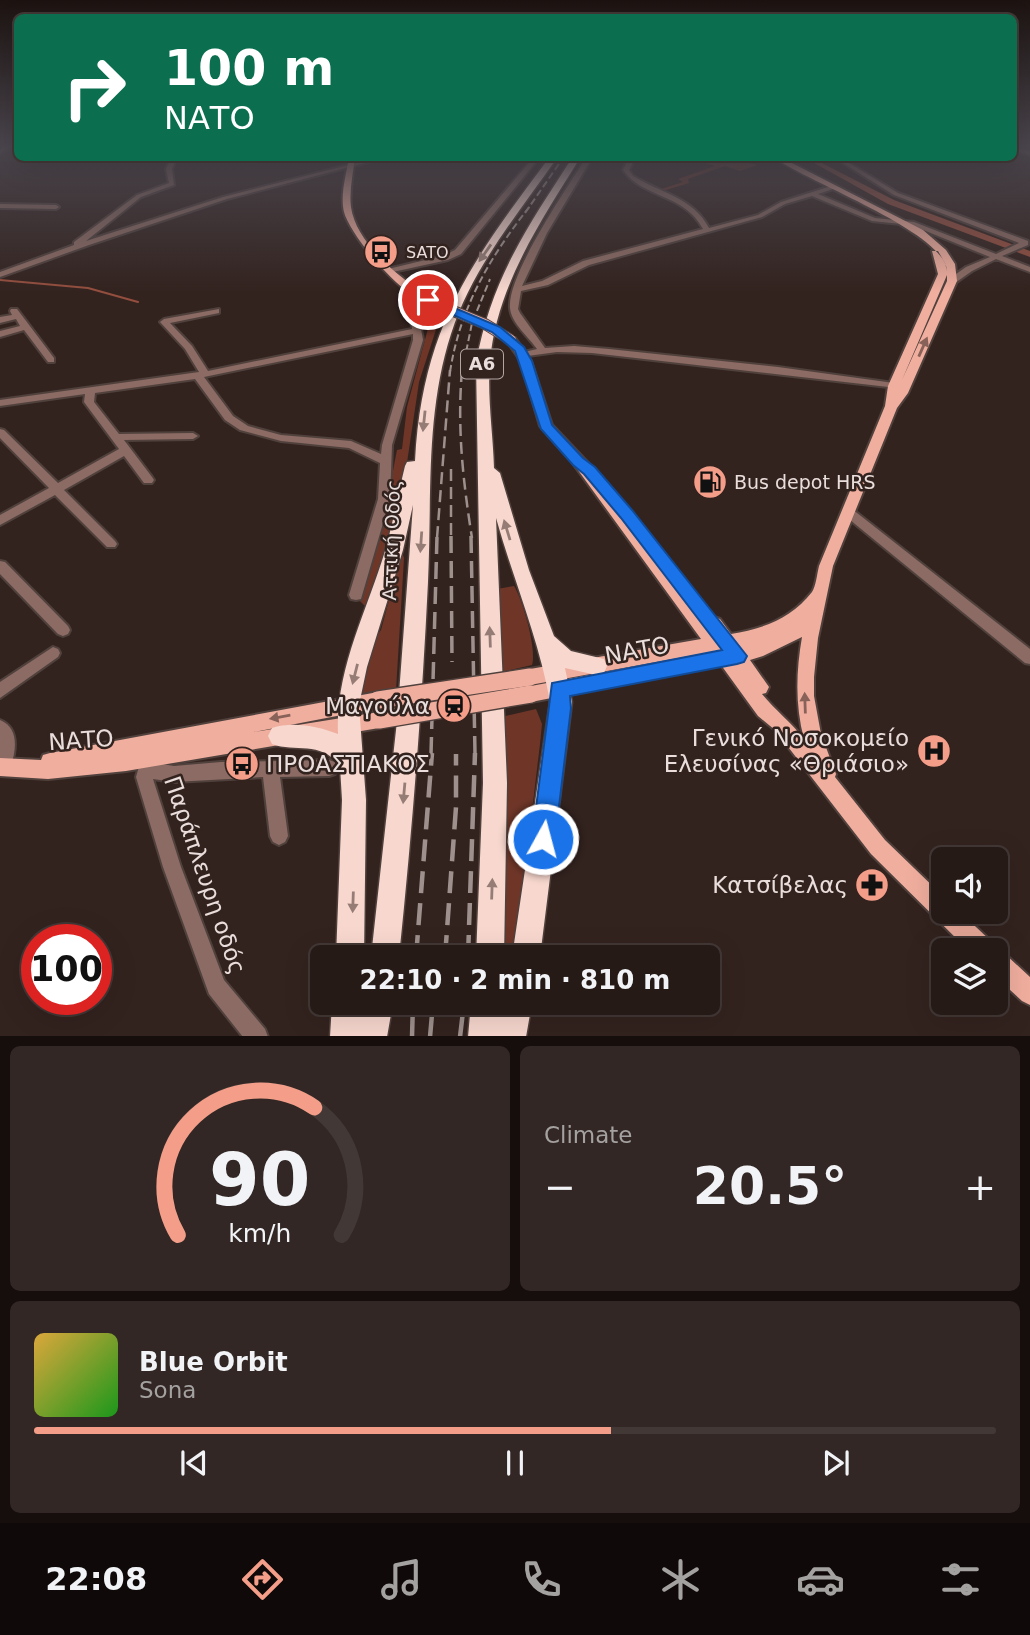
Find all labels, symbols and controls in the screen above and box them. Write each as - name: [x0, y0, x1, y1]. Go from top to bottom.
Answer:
- text: 100 m: [164, 40, 334, 97]
- icon: right: [49, 42, 140, 133]
- text: ΝΑΤΟ: [164, 99, 255, 137]
- bus stop icon: SATO: [362, 233, 400, 271]
- place label: SATO: [406, 243, 449, 262]
- one-way arrow: [478, 244, 492, 262]
- pin: [398, 270, 458, 330]
- icon: arrive: [409, 281, 447, 319]
- one-way arrow: [918, 337, 929, 358]
- road number: Α6: [461, 350, 503, 378]
- one-way arrow: [418, 410, 429, 432]
- fuel station icon: Bus depot HRS: [691, 463, 729, 501]
- place label: Bus depot HRS: [734, 471, 876, 493]
- street label: Αττική Οδός: [378, 479, 404, 601]
- one-way arrow: [502, 519, 512, 540]
- one-way arrow: [416, 531, 427, 553]
- one-way arrow: [484, 626, 496, 648]
- street label: ΝΑΤΟ: [603, 632, 671, 668]
- one-way arrow: [349, 663, 360, 685]
- station icon: Μαγούλα: [435, 687, 473, 725]
- one-way arrow: [799, 692, 810, 714]
- place label: Μαγούλα: [325, 693, 430, 719]
- one-way arrow: [269, 712, 291, 723]
- street label: ΝΑΤΟ: [48, 725, 114, 755]
- place label: Γενικό Νοσοκομείο Ελευσίνας «Θριάσιο»: [664, 725, 909, 777]
- hospital icon: Γενικό Νοσοκομείο Ελευσίνας «Θριάσιο»: [915, 732, 953, 770]
- bus stop icon: ΠΡΟΑΣΤΙΑΚΟΣ: [223, 745, 261, 783]
- place label: ΠΡΟΑΣΤΙΑΚΟΣ: [266, 751, 430, 777]
- street label: Παράπλευρη οδός: [159, 773, 251, 977]
- one-way arrow: [398, 782, 409, 804]
- position arrow: [506, 802, 580, 876]
- map controls: [931, 847, 1008, 1015]
- button: sound: [931, 847, 1008, 924]
- pharmacy icon: Κατσίβελας: [853, 866, 891, 904]
- place label: Κατσίβελας: [712, 872, 848, 898]
- one-way arrow: [486, 878, 498, 900]
- one-way arrow: [347, 892, 358, 914]
- speed limit sign: 100: [21, 924, 112, 1015]
- button: layers: [931, 938, 1008, 1015]
- text: 22:10 · 2 min · 810 m: [360, 965, 670, 995]
- text: Climate: [544, 1122, 633, 1148]
- text: 90: [209, 1137, 311, 1222]
- text: 20.5°: [693, 1156, 847, 1216]
- text: −: [544, 1165, 576, 1209]
- text: +: [964, 1165, 996, 1209]
- text: km/h: [228, 1218, 292, 1247]
- text: Blue Orbit: [139, 1347, 288, 1377]
- text: Sona: [139, 1377, 196, 1403]
- icon: previous: [175, 1444, 213, 1482]
- icon: pause: [496, 1444, 534, 1482]
- icon: next: [817, 1444, 855, 1482]
- icon: directions: [238, 1555, 287, 1604]
- icon: music: [377, 1555, 426, 1604]
- icon: phone: [517, 1555, 566, 1604]
- icon: climate: [656, 1555, 705, 1604]
- icon: car: [796, 1555, 845, 1604]
- icon: filters: [936, 1555, 985, 1604]
- text: 22:08: [45, 1560, 147, 1598]

